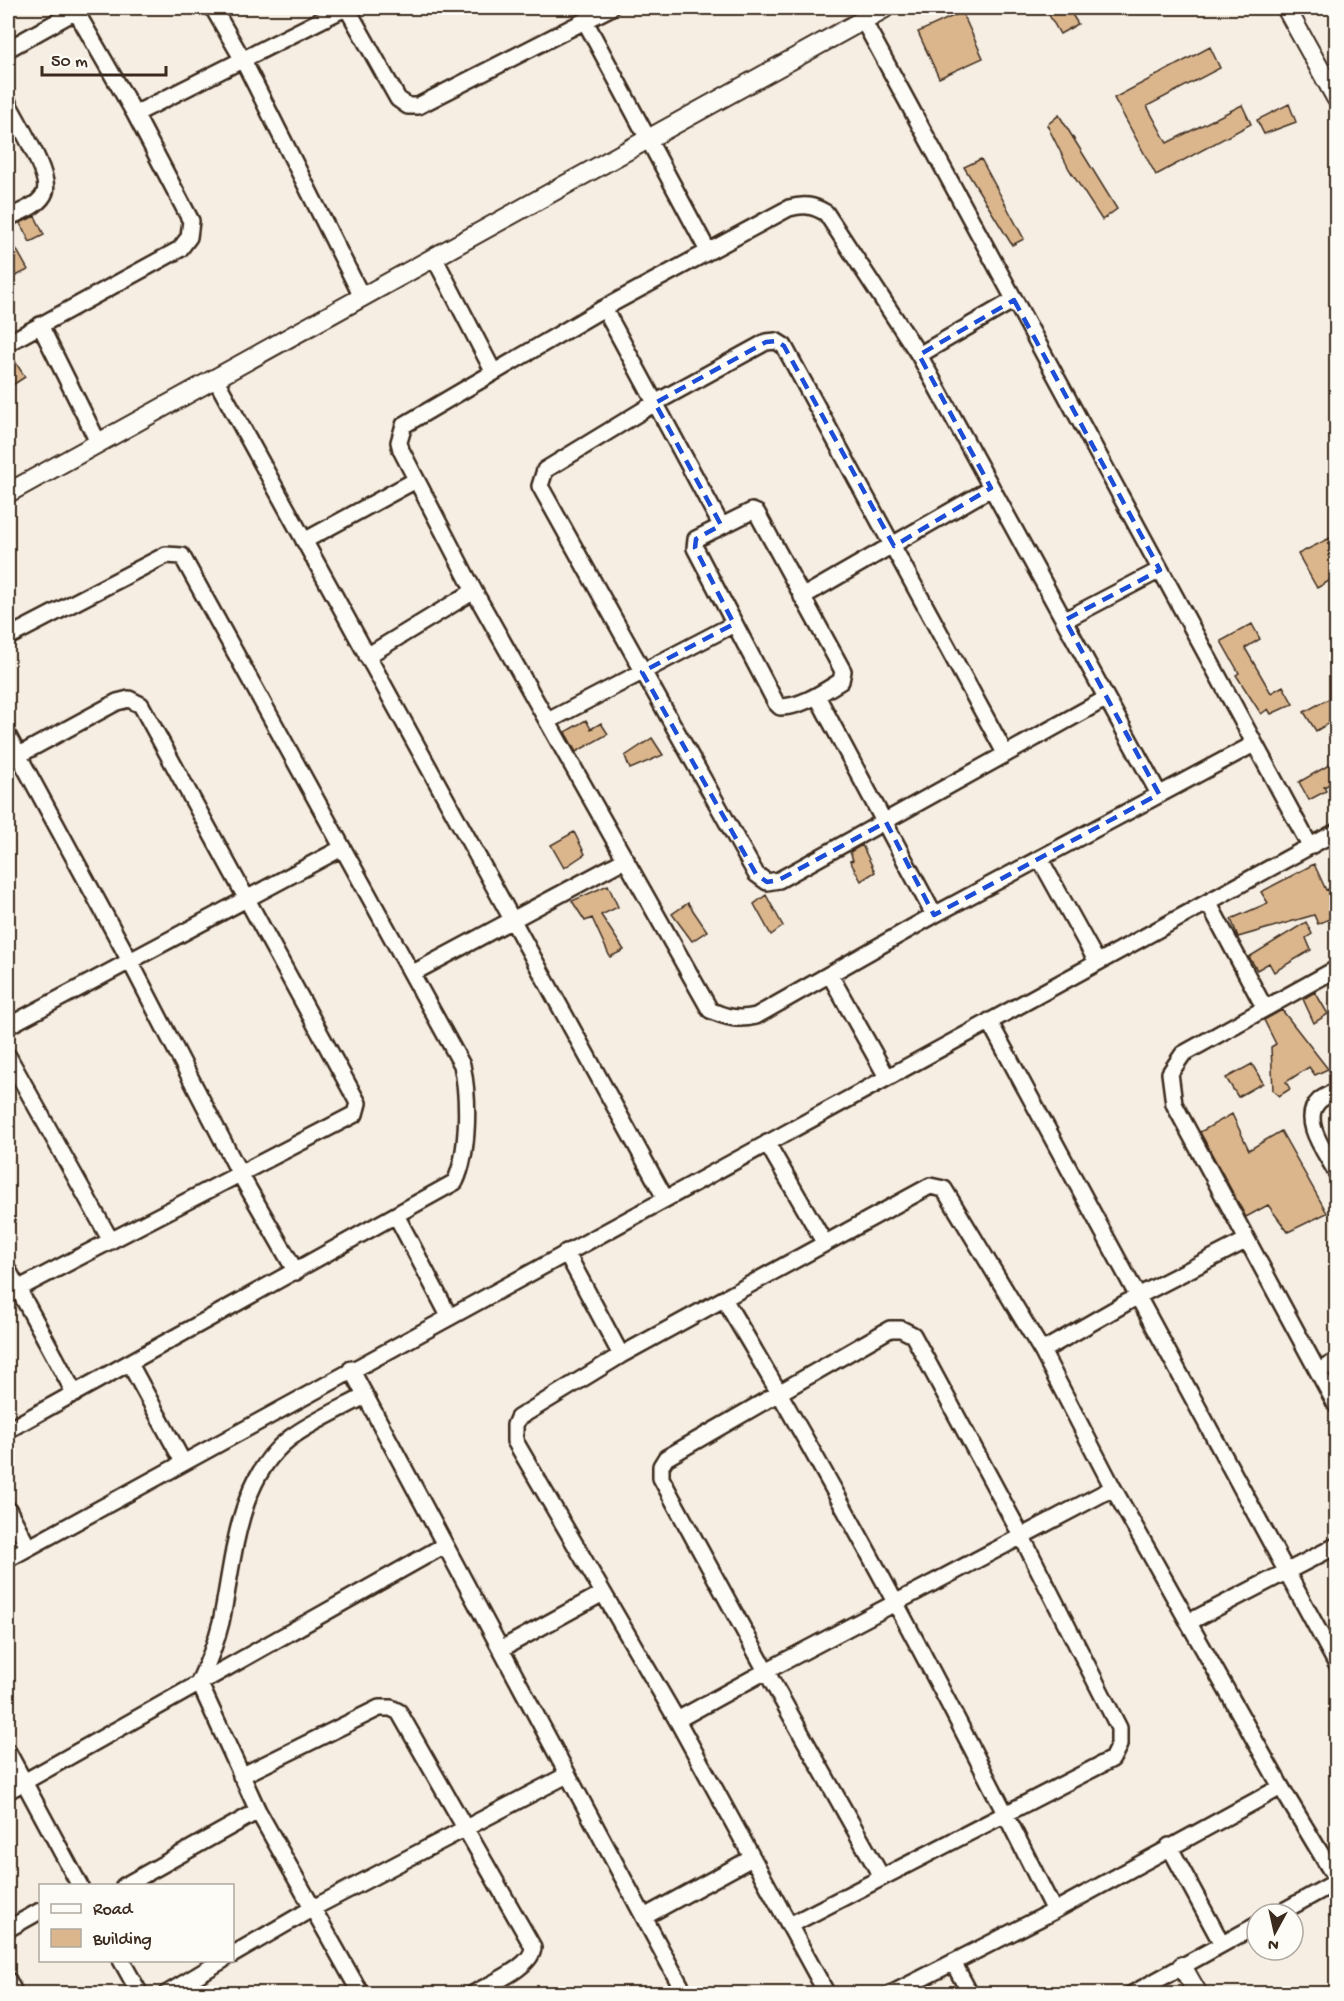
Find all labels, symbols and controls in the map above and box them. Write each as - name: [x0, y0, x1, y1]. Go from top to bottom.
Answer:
- scale bar: [42, 39, 166, 77]
- text: 50 m: [51, 52, 88, 73]
- legend: [39, 1884, 234, 1962]
- text: Road: [93, 1900, 134, 1921]
- north arrow: [1245, 1902, 1305, 1962]
- text: Building: [92, 1930, 152, 1951]
- text: N: [1266, 1933, 1280, 1954]

